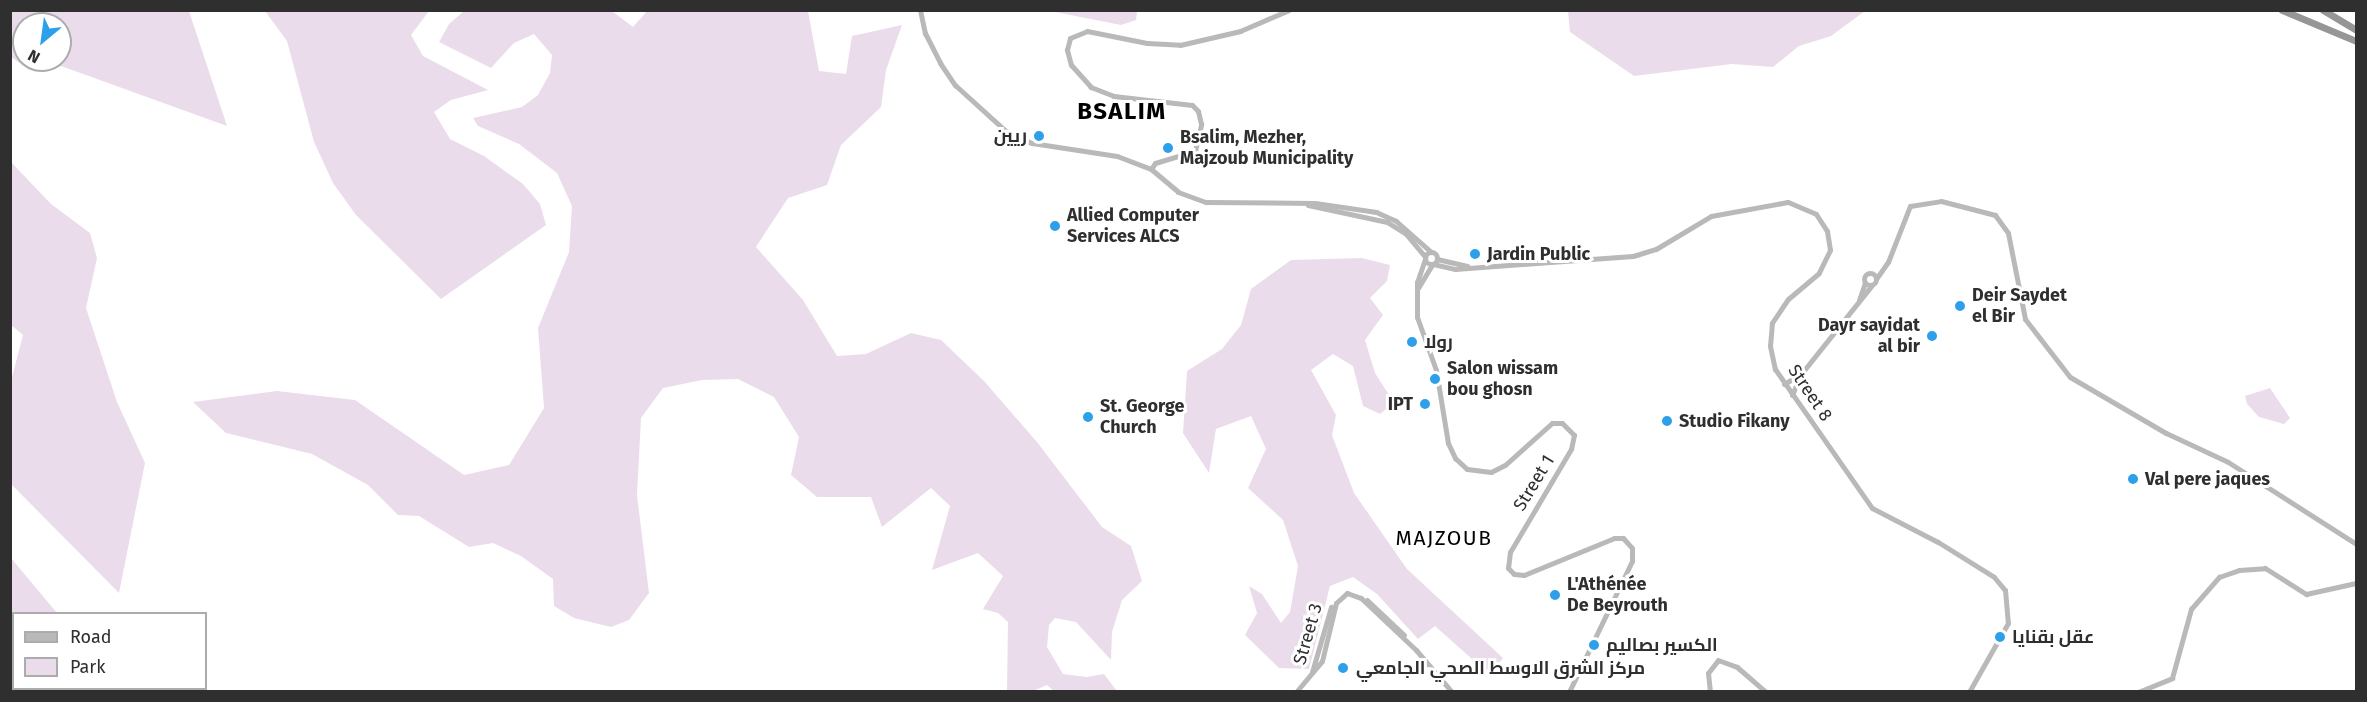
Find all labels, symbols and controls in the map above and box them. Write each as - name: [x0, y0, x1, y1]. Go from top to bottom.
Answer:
- north arrow: [12, 12, 72, 72]
- text: N: [25, 46, 43, 67]
- district label: BSALIM: [1077, 98, 1167, 126]
- place label: ريين: [994, 125, 1027, 147]
- place label: Bsalim, Mezher, Majzoub Municipality: [1180, 127, 1353, 170]
- marker: ريين: [1032, 129, 1046, 143]
- marker: Bsalim, Mezher, Majzoub Municipality: [1161, 141, 1175, 155]
- place label: Allied Computer Services ALCS: [1067, 205, 1199, 248]
- marker: Allied Computer Services ALCS: [1048, 219, 1062, 233]
- place label: Jardin Public: [1487, 243, 1590, 265]
- marker: Jardin Public: [1468, 247, 1482, 261]
- place label: Deir Saydet el Bir: [1972, 285, 2067, 328]
- marker: Deir Saydet el Bir: [1953, 299, 1967, 313]
- place label: Dayr sayidat al bir: [1818, 315, 1920, 358]
- marker: Dayr sayidat al bir: [1925, 329, 1939, 343]
- place label: رولا: [1424, 331, 1453, 353]
- marker: رولا: [1405, 335, 1419, 349]
- place label: Salon wissam bou ghosn: [1447, 358, 1558, 400]
- street label: Street 8: [1783, 361, 1837, 425]
- marker: Salon wissam bou ghosn: [1428, 372, 1442, 386]
- place label: IPT: [1388, 393, 1413, 415]
- place label: St. George Church: [1100, 396, 1184, 438]
- marker: IPT: [1418, 397, 1432, 411]
- marker: St. George Church: [1081, 410, 1095, 424]
- place label: Studio Fikany: [1679, 410, 1790, 432]
- marker: Studio Fikany: [1660, 414, 1674, 428]
- street label: Street 1: [1509, 451, 1559, 515]
- place label: Val pere jaques: [2145, 468, 2270, 490]
- marker: Val pere jaques: [2126, 472, 2140, 486]
- district label: MAJZOUB: [1396, 525, 1492, 551]
- place label: L'Athénée De Beyrouth: [1567, 574, 1668, 616]
- marker: L'Athénée De Beyrouth: [1548, 588, 1562, 602]
- street label: Street 3: [1289, 601, 1327, 667]
- legend: [12, 612, 207, 690]
- text: Road: [70, 626, 112, 648]
- place label: عقل بقنايا: [2012, 626, 2094, 648]
- marker: عقل بقنايا: [1993, 630, 2007, 644]
- place label: الكسير بصاليم: [1606, 634, 1718, 656]
- marker: الكسير بصاليم: [1587, 638, 1601, 652]
- text: Park: [70, 656, 105, 678]
- place label: مركز الشرق الاوسط الصحي الجامعي: [1356, 657, 1645, 679]
- marker: مركز الشرق الاوسط الصحي الجامعي: [1334, 659, 1352, 677]

